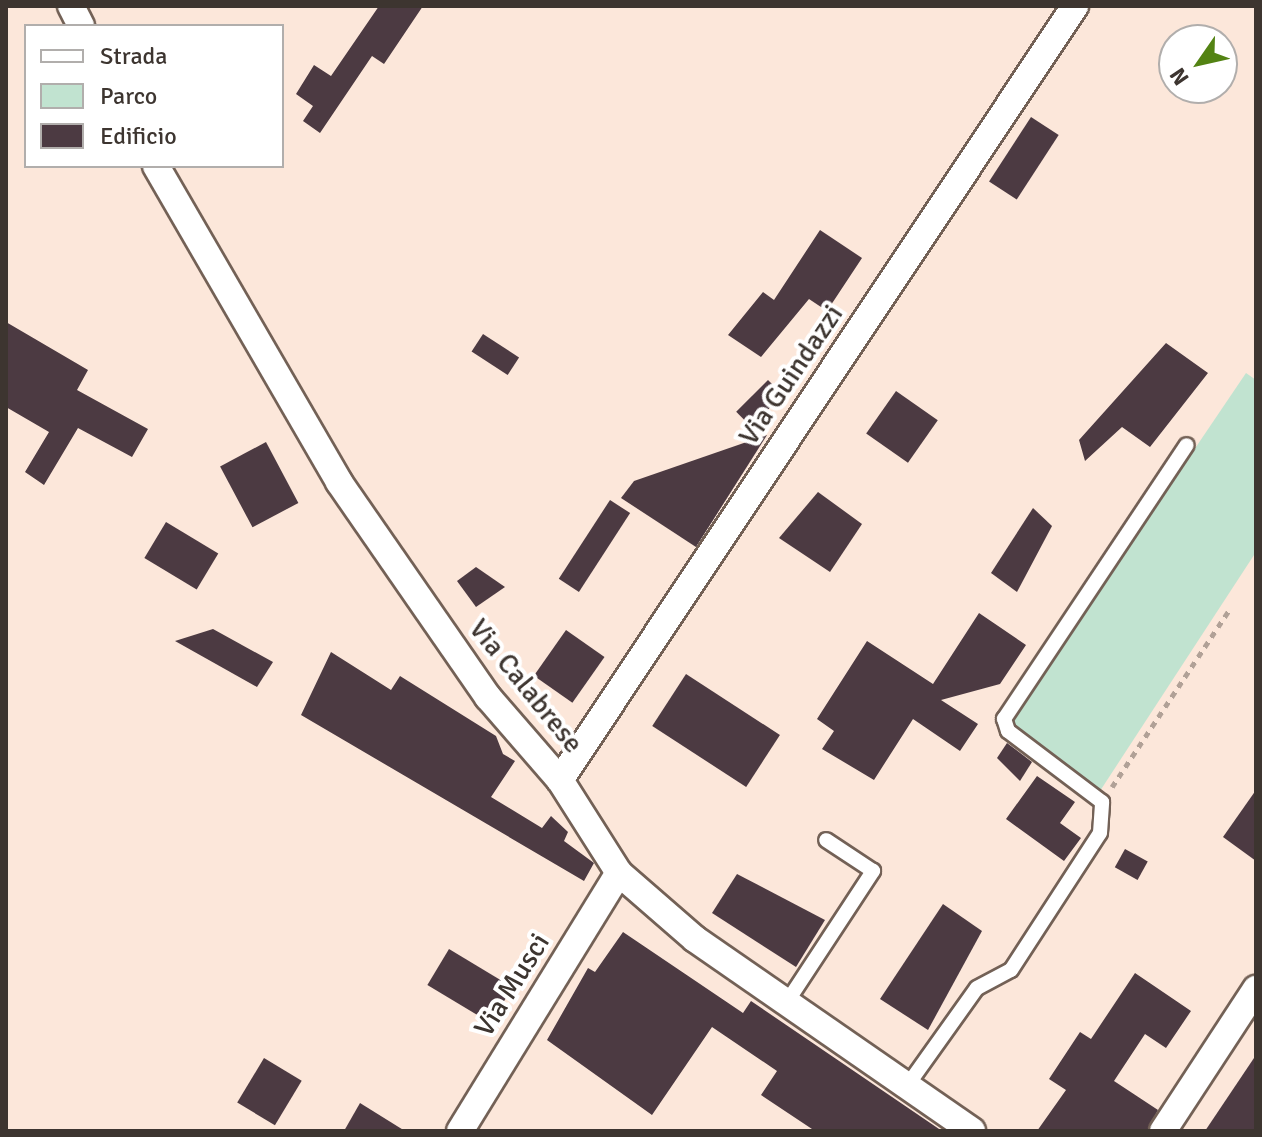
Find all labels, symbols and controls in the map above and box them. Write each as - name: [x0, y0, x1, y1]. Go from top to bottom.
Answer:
- legend: [24, 24, 284, 168]
- north arrow: [1158, 24, 1238, 104]
- text: Strada: [100, 41, 167, 71]
- text: N: [1164, 63, 1195, 90]
- text: Parco: [100, 81, 157, 111]
- text: Edificio: [100, 121, 177, 151]
- street label: Via Guindazzi: [732, 299, 850, 451]
- street label: Via Calabrese: [462, 612, 590, 760]
- street label: Via Musci: [467, 927, 557, 1043]

